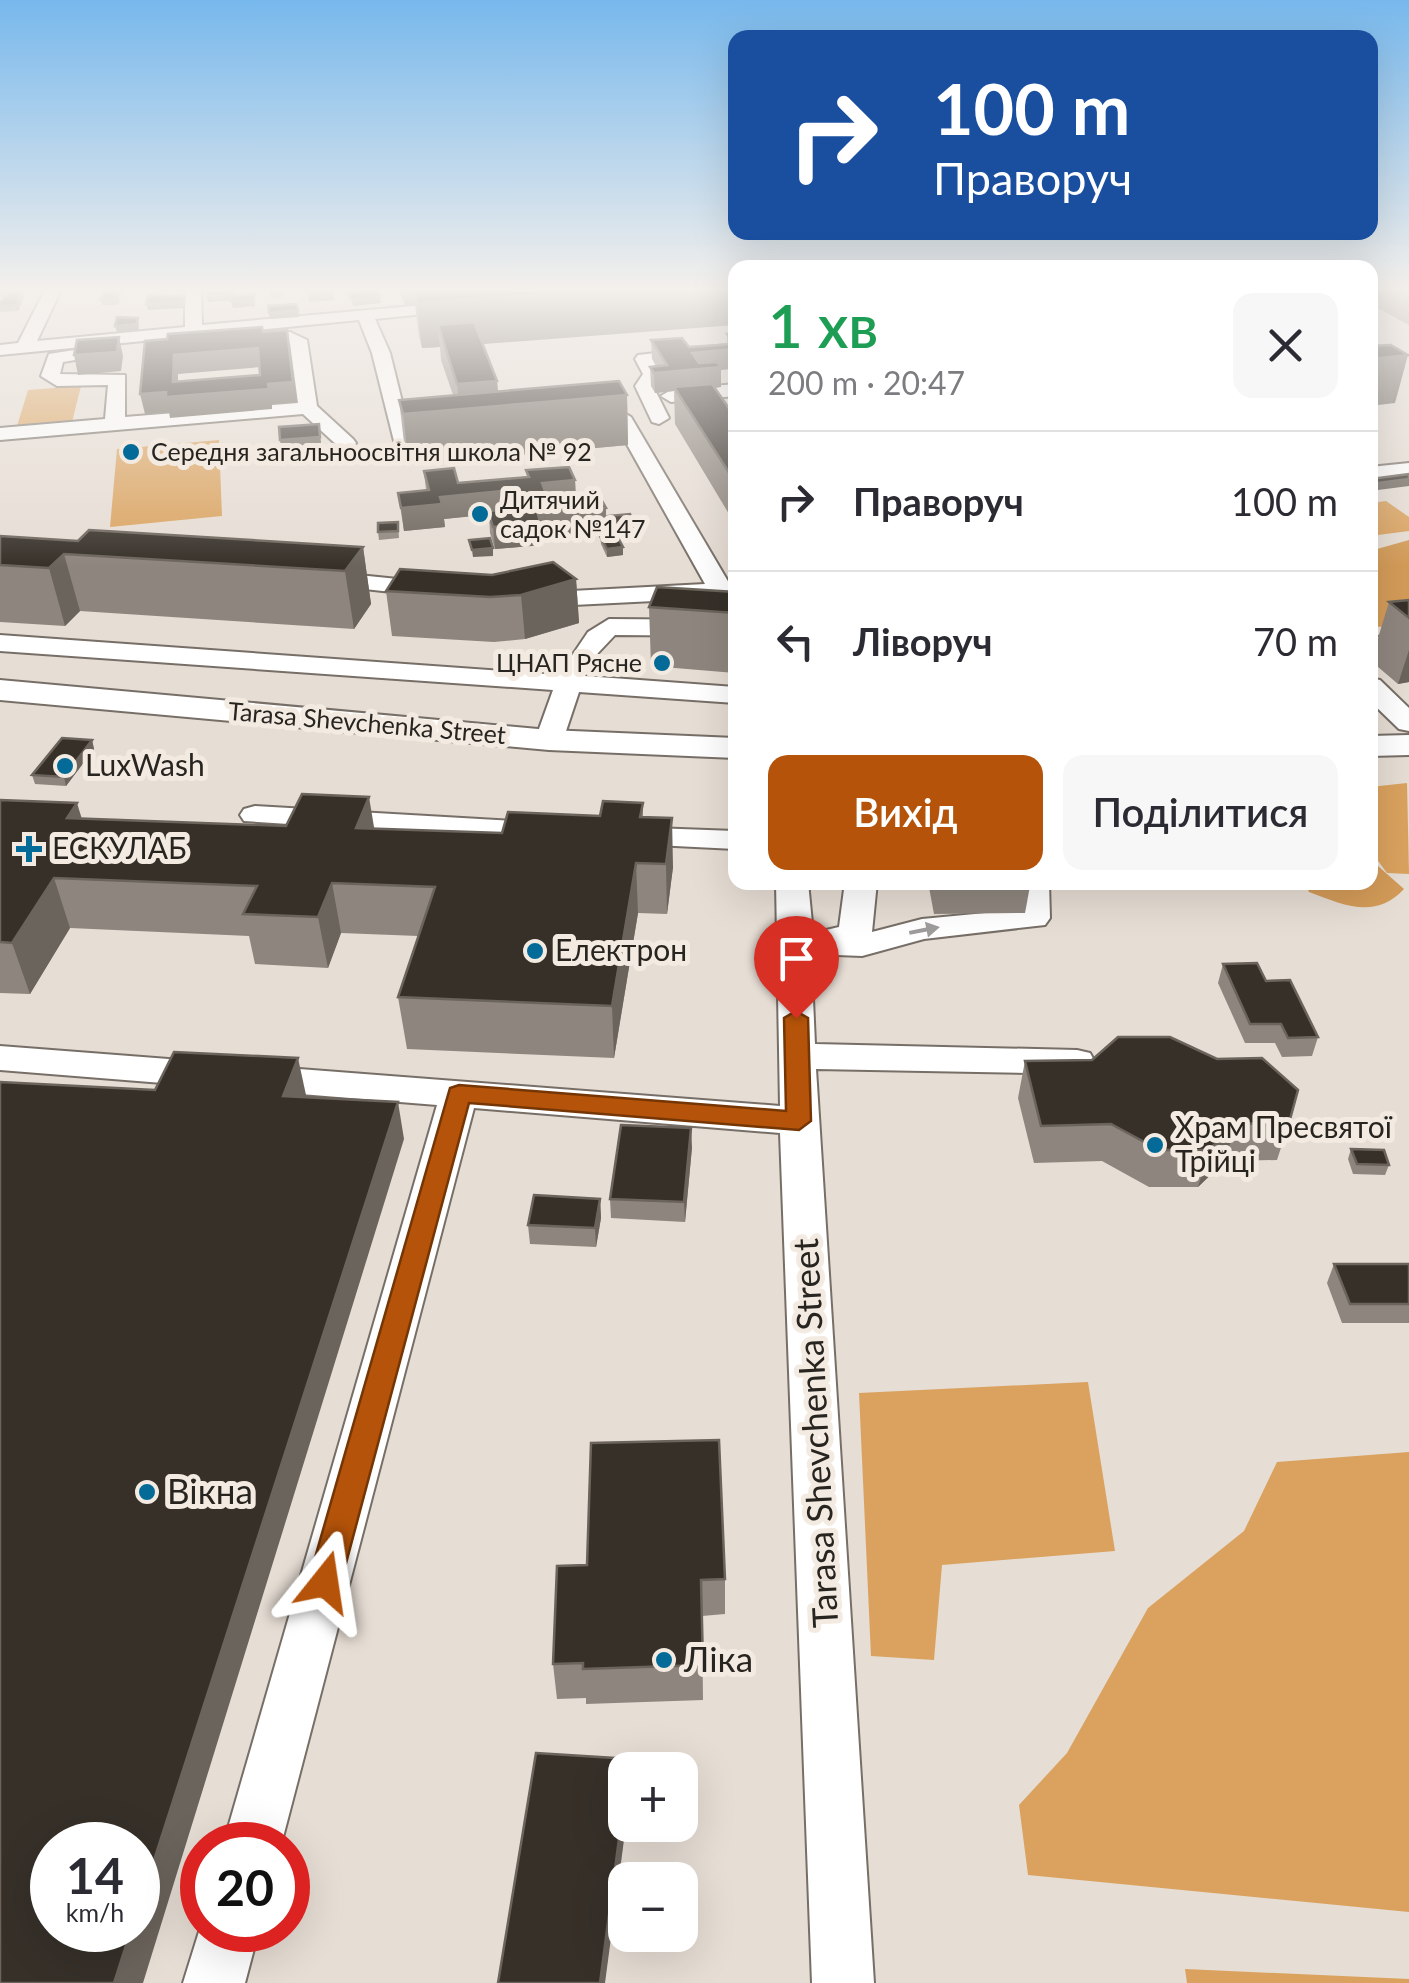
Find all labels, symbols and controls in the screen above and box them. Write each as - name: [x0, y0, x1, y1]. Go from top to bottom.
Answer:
- text: 100 m: [933, 66, 1130, 150]
- icon: right: [768, 70, 898, 200]
- text: Праворуч: [933, 151, 1132, 205]
- text: 1 хв: [768, 289, 878, 361]
- button: close: [1233, 293, 1338, 398]
- text: 200 m · 20:47: [768, 363, 965, 402]
- place label: Середня загальноосвітня школа № 92: [151, 436, 592, 466]
- marker: Середня загальноосвітня школа № 92: [120, 441, 142, 463]
- icon: right: [768, 474, 823, 529]
- text: Праворуч: [853, 478, 1024, 524]
- text: 100 m: [1231, 478, 1338, 524]
- place label: Дитячий садок №147: [500, 484, 646, 543]
- marker: Дитячий садок №147: [469, 503, 491, 525]
- icon: left: [768, 614, 823, 669]
- text: Ліворуч: [853, 618, 993, 664]
- text: 70 m: [1253, 618, 1338, 664]
- place label: ЦНАП Рясне: [496, 647, 642, 677]
- marker: ЦНАП Рясне: [651, 652, 673, 674]
- street label: Tarasa Shevchenka Street: [227, 695, 507, 749]
- place label: LuxWash: [85, 746, 205, 782]
- marker: LuxWash: [54, 755, 76, 777]
- button: Вихід: [768, 755, 1043, 870]
- button: Поділитися: [1063, 755, 1338, 870]
- place label: ЕСКУЛАБ: [52, 829, 187, 865]
- marker: ЕСКУЛАБ: [16, 836, 42, 862]
- pin: [754, 916, 839, 1019]
- one-way arrow: [909, 922, 940, 937]
- place label: Електрон: [555, 931, 687, 967]
- icon: arrive: [769, 931, 824, 986]
- marker: Електрон: [524, 940, 546, 962]
- place label: Храм Пресвятої Трійці: [1175, 1108, 1393, 1178]
- marker: Храм Пресвятої Трійці: [1144, 1134, 1166, 1156]
- street label: Tarasa Shevchenka Street: [783, 1237, 845, 1629]
- place label: Вікна: [167, 1469, 253, 1511]
- marker: Вікна: [136, 1481, 158, 1503]
- position arrow: [273, 1530, 377, 1634]
- place label: Ліка: [683, 1637, 753, 1679]
- marker: Ліка: [653, 1649, 675, 1671]
- map controls: [608, 1752, 698, 1952]
- button: +: [608, 1752, 698, 1842]
- speed limit sign: 20: [180, 1822, 310, 1952]
- text: 14: [66, 1845, 124, 1905]
- button: −: [608, 1862, 698, 1952]
- text: km/h: [66, 1897, 124, 1927]

